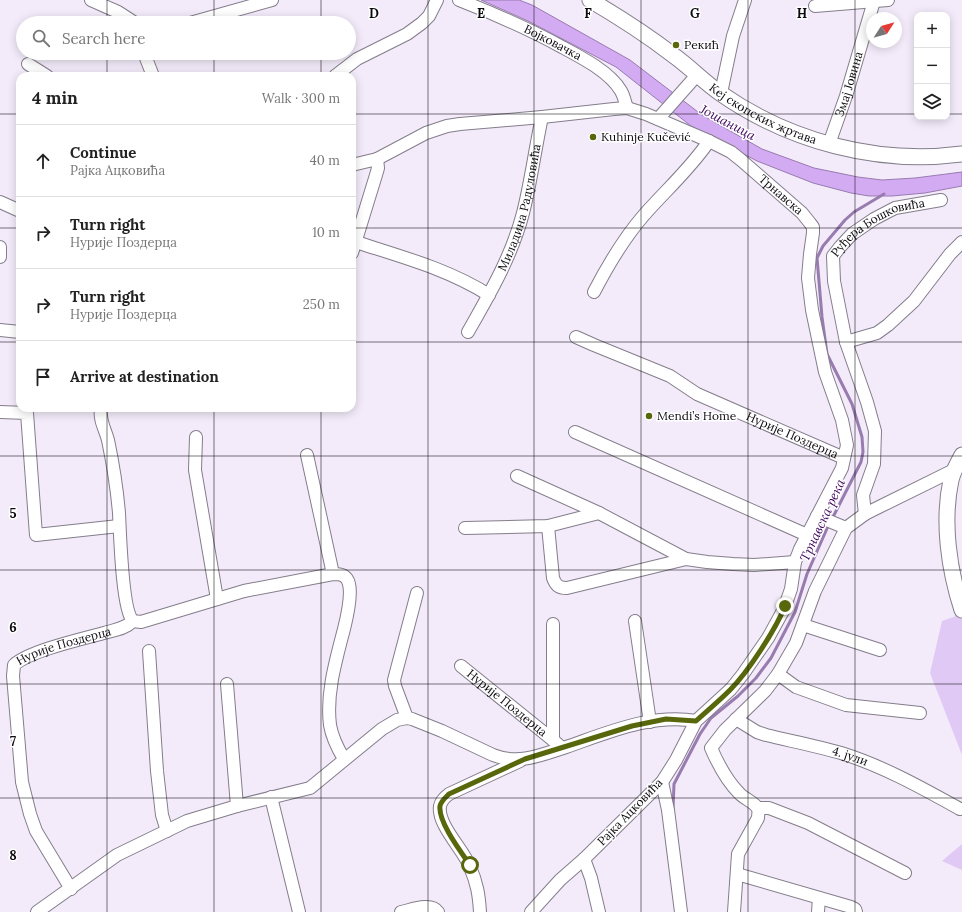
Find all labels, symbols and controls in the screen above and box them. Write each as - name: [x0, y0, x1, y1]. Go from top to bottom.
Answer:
- text: D: [369, 5, 379, 22]
- text: E: [477, 5, 485, 22]
- text: F: [584, 5, 592, 22]
- text: G: [690, 5, 700, 22]
- text: H: [797, 5, 807, 22]
- north arrow: [866, 12, 902, 48]
- map controls: [914, 12, 950, 120]
- button: +: [914, 12, 950, 48]
- search box: [16, 16, 356, 60]
- street label: Војковачка: [522, 21, 585, 63]
- icon: search: [30, 27, 52, 49]
- text: Search here: [62, 29, 145, 48]
- place label: Рекић: [684, 37, 719, 52]
- marker: Рекић: [671, 40, 681, 50]
- button: −: [914, 48, 950, 84]
- street label: Змај Јовина: [831, 50, 866, 119]
- street label: Кеј скопских жртава: [706, 80, 819, 147]
- button: layers: [914, 84, 950, 120]
- text: 4 min: [32, 87, 78, 109]
- text: Walk · 300 m: [262, 90, 340, 107]
- water label: Јошаница: [696, 100, 759, 145]
- place label: Kuhinje Kučević: [601, 129, 691, 144]
- marker: Kuhinje Kučević: [588, 132, 598, 142]
- text: Continue: [70, 143, 136, 162]
- street label: Миладина Радуловића: [494, 143, 544, 273]
- icon: ahead: [32, 150, 54, 172]
- text: 40 m: [310, 152, 340, 169]
- text: Рајка Ацковића: [70, 162, 165, 179]
- street label: Трнавска: [756, 171, 806, 218]
- street label: Руђера Бошковића: [827, 195, 926, 260]
- text: Turn right: [70, 215, 146, 234]
- icon: right: [32, 222, 54, 244]
- text: 10 m: [312, 224, 340, 241]
- text: Нурије Поздерца: [70, 234, 177, 251]
- text: Turn right: [70, 287, 146, 306]
- icon: right: [32, 294, 54, 316]
- text: 250 m: [303, 296, 340, 313]
- text: Нурије Поздерца: [70, 306, 177, 323]
- icon: arrive: [32, 366, 54, 388]
- text: Arrive at destination: [70, 367, 219, 386]
- place label: Mendi’s Home: [657, 408, 737, 423]
- street label: Нурије Поздерца: [744, 408, 841, 462]
- marker: Mendi’s Home: [644, 411, 654, 421]
- water label: Трнавска река: [796, 476, 849, 564]
- text: 5: [9, 505, 17, 522]
- route end: [776, 597, 794, 615]
- text: 6: [9, 619, 17, 636]
- street label: Нурије Поздерца: [13, 623, 113, 668]
- street label: Нурије Поздерца: [464, 666, 550, 739]
- text: 7: [10, 733, 16, 750]
- street label: 4. јули: [831, 743, 870, 769]
- street label: Рајка Ацковића: [594, 775, 666, 848]
- text: 8: [9, 847, 17, 864]
- route start: [461, 856, 479, 874]

